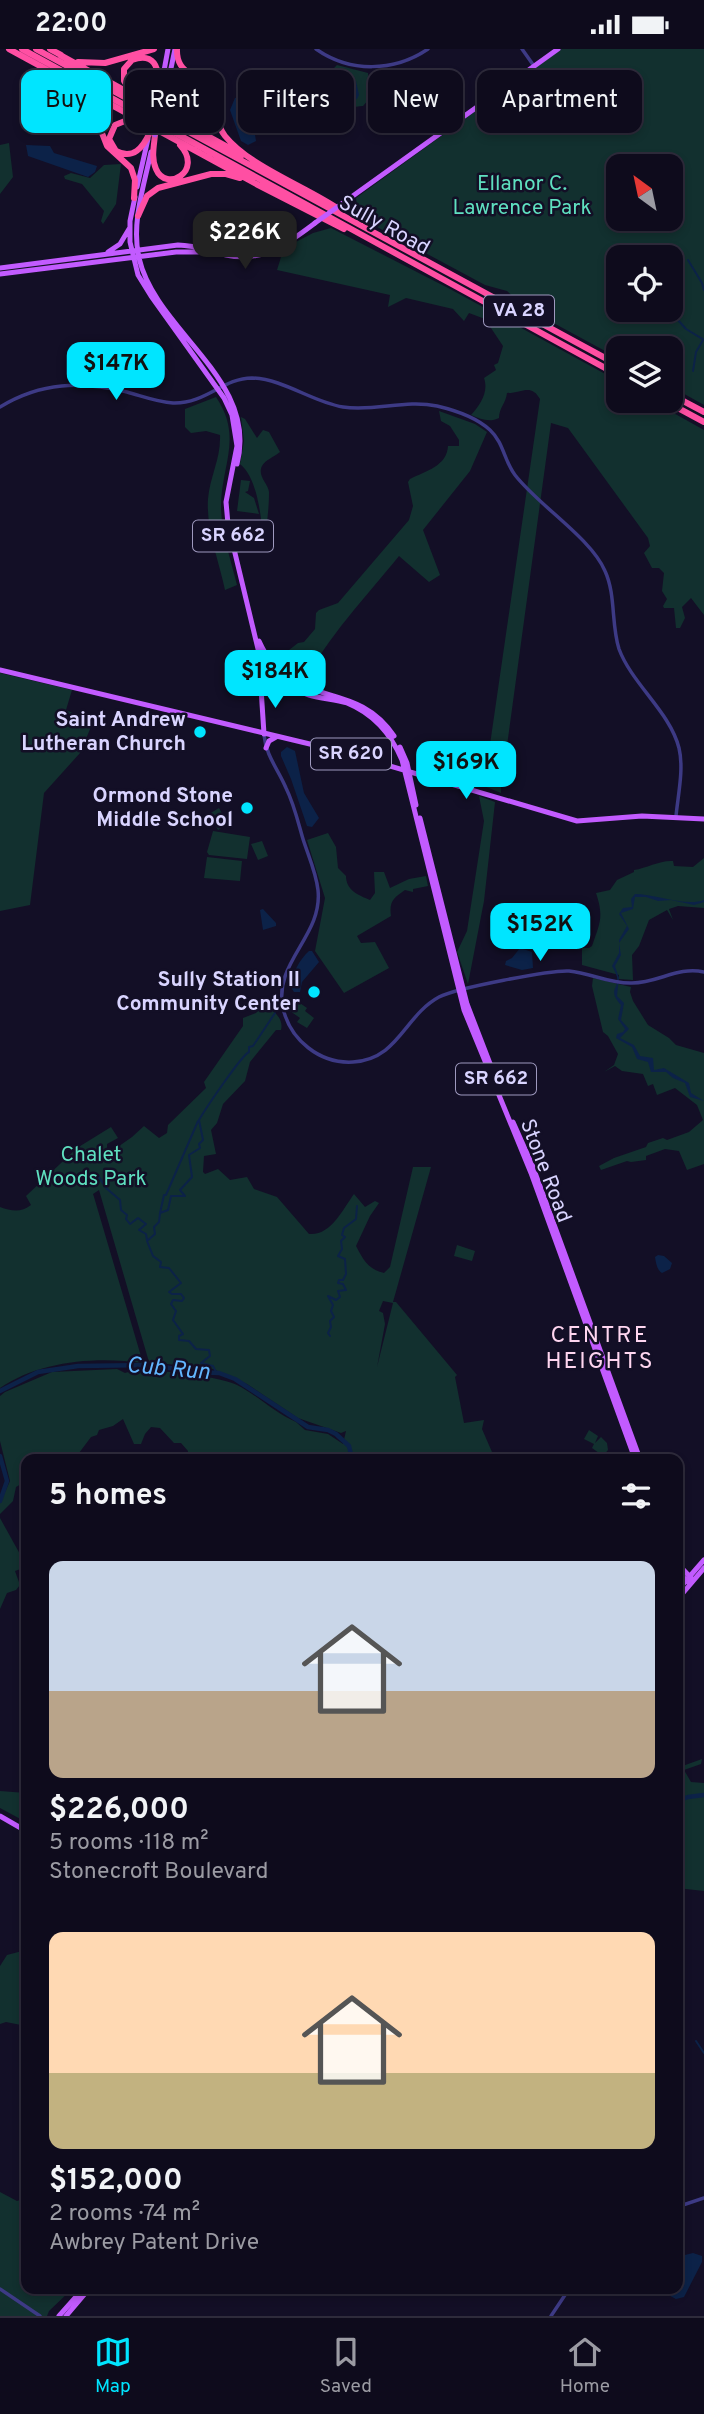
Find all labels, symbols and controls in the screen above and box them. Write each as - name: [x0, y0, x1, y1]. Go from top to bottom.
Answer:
- text: 22:00: [35, 8, 107, 41]
- chip: Buy: [21, 70, 111, 133]
- chip: Rent: [125, 70, 224, 133]
- chip: Filters: [238, 70, 354, 133]
- chip: New: [368, 70, 463, 133]
- chip: Apartment: [477, 70, 642, 133]
- north arrow: [606, 154, 682, 231]
- map controls: [606, 154, 683, 413]
- park label: Ellanor C. Lawrence Park: [452, 171, 592, 222]
- street label: Sully Road: [334, 190, 434, 262]
- pin: $226K: [196, 211, 294, 271]
- text: $226K: [209, 219, 281, 248]
- button: locate: [606, 245, 683, 322]
- road number: VA 28: [484, 295, 554, 327]
- button: layers: [606, 336, 683, 413]
- pin: $147K: [67, 343, 165, 402]
- text: $147K: [83, 350, 149, 379]
- road number: SR 662: [193, 521, 273, 551]
- pin: $184K: [226, 651, 324, 710]
- text: $184K: [241, 658, 309, 687]
- place label: Saint Andrew Lutheran Church: [21, 707, 186, 758]
- marker: Saint Andrew Lutheran Church: [192, 724, 208, 740]
- road number: SR 620: [311, 739, 391, 769]
- pin: $169K: [417, 741, 515, 801]
- text: $169K: [432, 749, 500, 778]
- place label: Ormond Stone Middle School: [93, 783, 233, 834]
- marker: Ormond Stone Middle School: [239, 800, 255, 816]
- pin: $152K: [491, 904, 589, 963]
- text: $152K: [506, 911, 574, 940]
- place label: Sully Station II Community Center: [116, 967, 300, 1018]
- marker: Sully Station II Community Center: [306, 984, 322, 1000]
- road number: SR 662: [456, 1063, 536, 1095]
- street label: Stone Road: [513, 1115, 577, 1227]
- park label: Chalet Woods Park: [35, 1142, 147, 1193]
- district label: CENTRE HEIGHTS: [546, 1322, 654, 1377]
- water label: Cub Run: [125, 1352, 211, 1388]
- icon: filters: [617, 1477, 655, 1515]
- text: 5 homes: [49, 1478, 167, 1515]
- icon: home: [289, 1606, 415, 1732]
- text: $226,000: [49, 1792, 189, 1829]
- text: 5 rooms · 118 m²: [49, 1829, 208, 1858]
- text: Stonecroft Boulevard: [49, 1858, 268, 1887]
- icon: home: [289, 1977, 415, 2103]
- text: $152,000: [49, 2163, 183, 2200]
- text: 2 rooms · 74 m²: [49, 2200, 200, 2229]
- text: Awbrey Patent Drive: [49, 2229, 259, 2258]
- tab: Map: [94, 2333, 132, 2399]
- tab: Saved: [320, 2333, 372, 2399]
- tab: Home: [560, 2333, 610, 2399]

